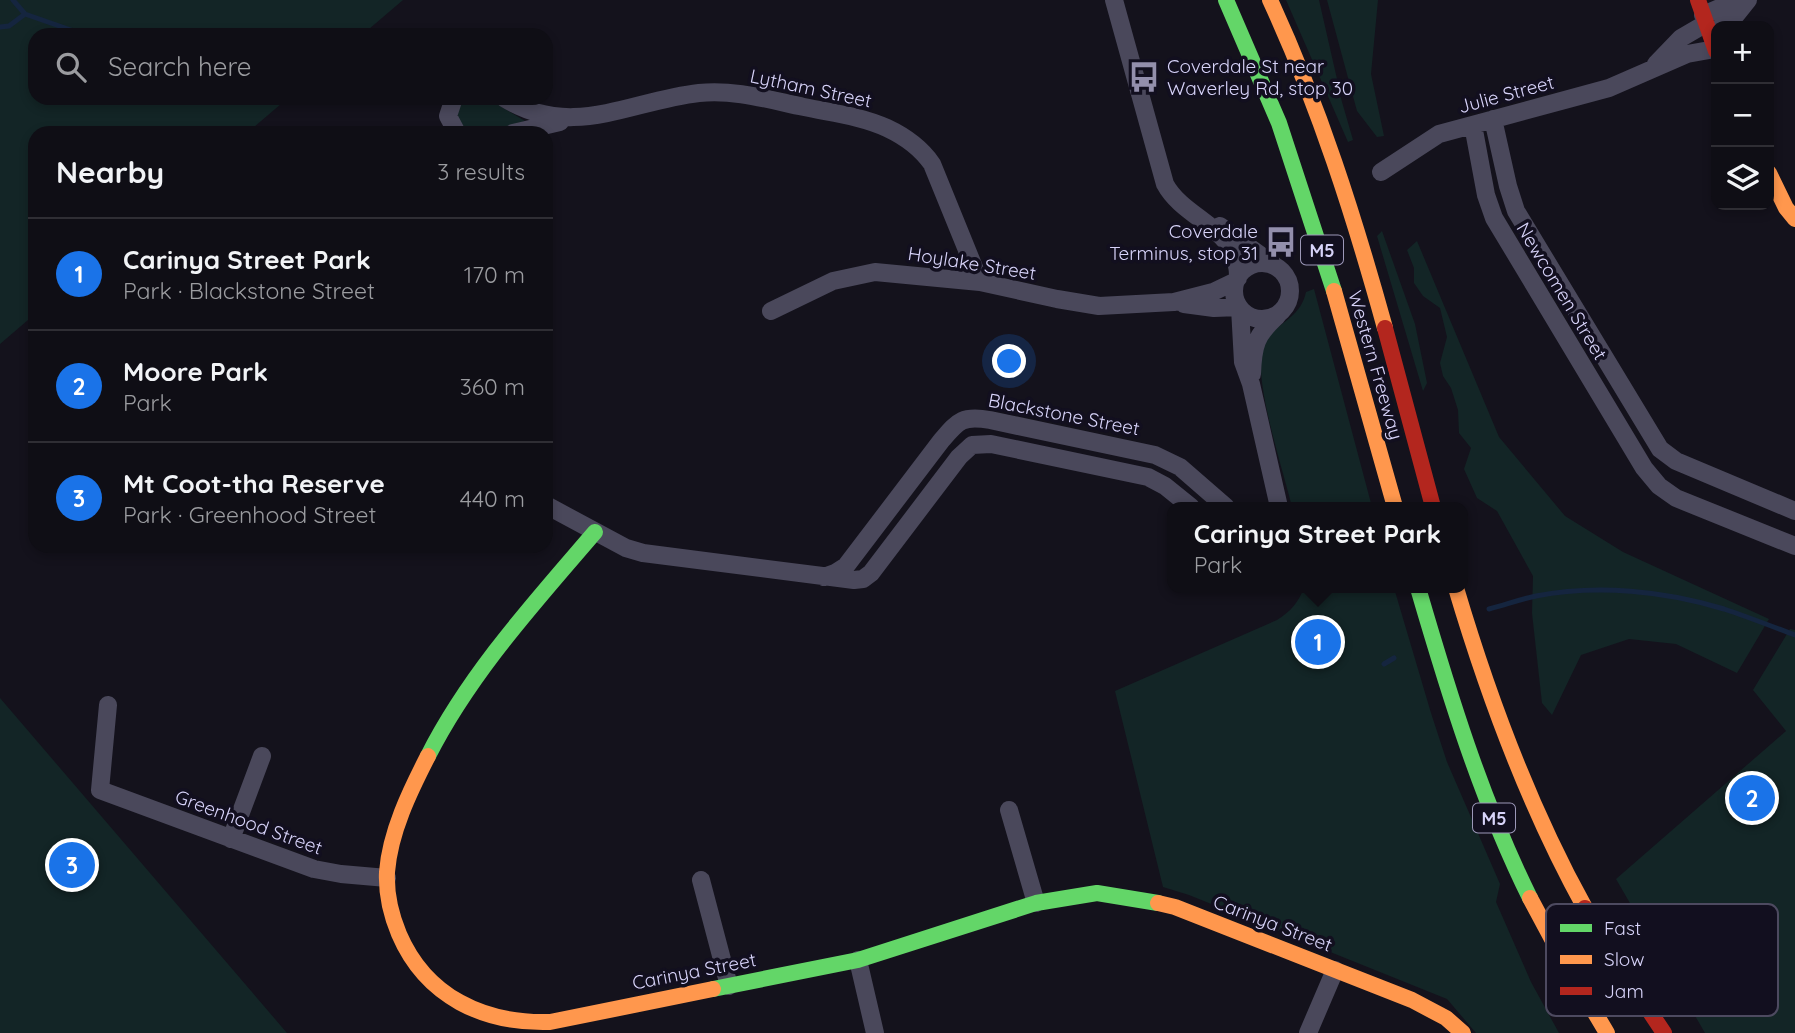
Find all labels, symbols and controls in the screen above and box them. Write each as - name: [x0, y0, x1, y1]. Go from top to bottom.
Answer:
- map controls: [1711, 21, 1774, 210]
- button: +: [1711, 21, 1774, 84]
- search box: [28, 28, 553, 105]
- icon: search: [52, 48, 90, 86]
- text: Search here: [108, 50, 252, 83]
- place label: Coverdale St near Waverley Rd, stop 30: [1167, 54, 1353, 100]
- bus stop icon: Coverdale St near Waverley Rd, stop 30: [1127, 60, 1161, 94]
- street label: Lytham Street: [748, 63, 874, 113]
- street label: Julie Street: [1456, 70, 1556, 118]
- button: −: [1711, 84, 1774, 147]
- button: layers: [1711, 147, 1774, 210]
- text: Nearby: [56, 153, 164, 191]
- text: 3 results: [437, 157, 525, 186]
- street label: Newcomen Street: [1511, 218, 1613, 364]
- place label: Coverdale Terminus, stop 31: [1109, 219, 1258, 265]
- bus stop icon: Coverdale Terminus, stop 31: [1264, 225, 1298, 259]
- road number: M5: [1301, 236, 1343, 264]
- street label: Hoylake Street: [906, 241, 1038, 285]
- text: Carinya Street Park: [123, 243, 371, 276]
- text: 1: [75, 260, 83, 289]
- text: 170 m: [464, 260, 525, 289]
- text: Park · Blackstone Street: [123, 276, 375, 305]
- street label: Western Freeway: [1343, 288, 1409, 442]
- your location: [992, 344, 1026, 378]
- text: Moore Park: [123, 355, 268, 388]
- text: 2: [72, 372, 86, 401]
- text: 360 m: [460, 372, 525, 401]
- text: Park: [123, 388, 172, 417]
- street label: Blackstone Street: [986, 388, 1142, 440]
- text: Mt Coot-tha Reserve: [123, 467, 385, 500]
- text: 3: [73, 484, 85, 513]
- text: 440 m: [460, 484, 525, 513]
- text: Park · Greenhood Street: [123, 500, 376, 529]
- popup: [1167, 502, 1468, 593]
- text: Carinya Street Park: [1194, 517, 1441, 550]
- text: Park: [1194, 550, 1242, 579]
- pin: 1: [1295, 616, 1341, 668]
- pin: 2: [1729, 772, 1775, 824]
- street label: Greenhood Street: [172, 784, 326, 860]
- road number: M5: [1473, 804, 1515, 832]
- pin: 3: [49, 839, 95, 891]
- street label: Carinya Street: [1210, 889, 1336, 957]
- legend: [1546, 904, 1778, 1016]
- text: Fast: [1604, 916, 1641, 940]
- street label: Carinya Street: [630, 947, 758, 995]
- text: Slow: [1604, 947, 1645, 971]
- text: Jam: [1604, 979, 1644, 1003]

